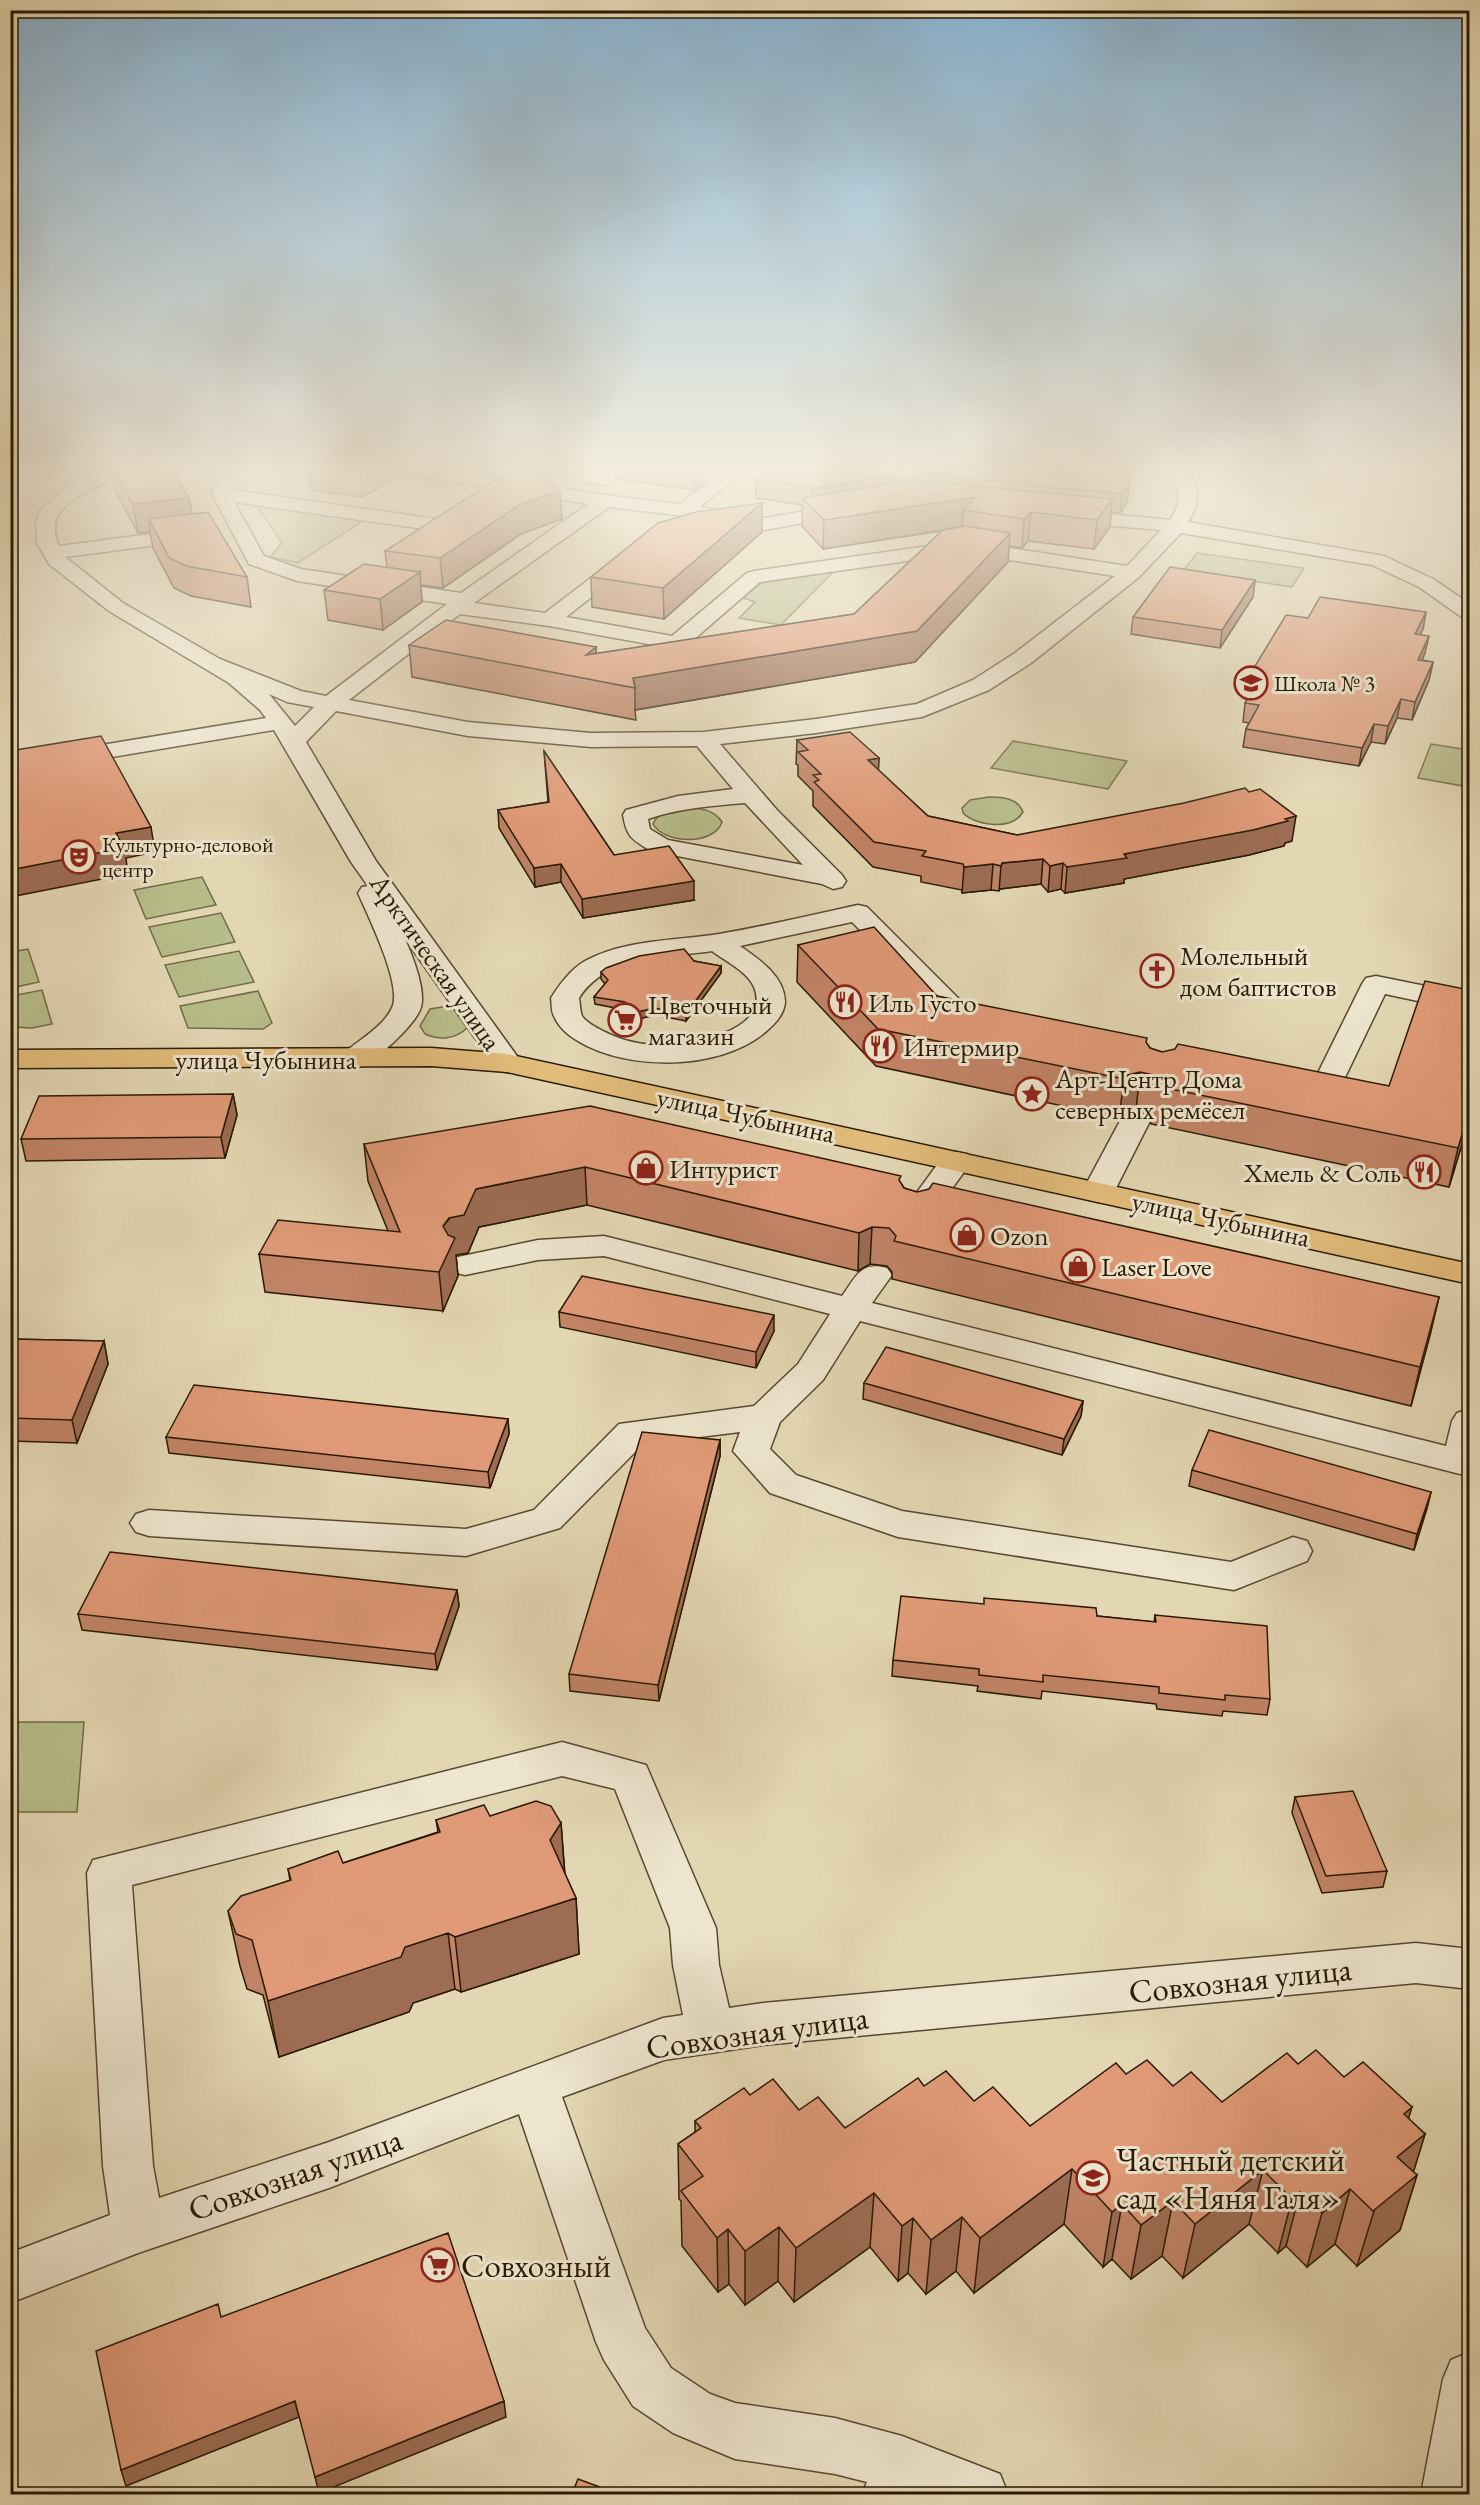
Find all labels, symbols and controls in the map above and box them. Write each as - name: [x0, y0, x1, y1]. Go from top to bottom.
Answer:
- school or university icon: Школа № 3: [1233, 665, 1269, 701]
- place label: Школа № 3: [1274, 669, 1375, 698]
- place label: Культурно-деловой центр: [102, 830, 274, 884]
- theatre icon: Культурно-деловой центр: [61, 839, 97, 875]
- street label: Арктическая улица: [362, 866, 510, 1057]
- place label: Молельный дом баптистов: [1180, 938, 1336, 1004]
- church icon: Молельный дом баптистов: [1139, 953, 1175, 989]
- restaurant icon: Иль Густо: [827, 984, 863, 1020]
- place label: Иль Густо: [868, 985, 977, 1020]
- place label: Цветочный магазин: [648, 987, 772, 1053]
- supermarket icon: Цветочный магазин: [607, 1002, 643, 1038]
- restaurant icon: Интермир: [862, 1028, 898, 1064]
- place label: Интермир: [903, 1029, 1019, 1064]
- street label: улица Чубынина: [175, 1042, 357, 1077]
- place label: Арт-Центр Дома северных ремёсел: [1054, 1061, 1245, 1127]
- place icon: Арт-Центр Дома северных ремёсел: [1014, 1076, 1050, 1112]
- street label: улица Чубынина: [654, 1079, 838, 1151]
- shop icon: Интурист: [628, 1150, 664, 1186]
- place label: Интурист: [669, 1151, 778, 1186]
- restaurant icon: Хмель & Соль: [1406, 1154, 1442, 1190]
- place label: Хмель & Соль: [1243, 1155, 1401, 1190]
- street label: улица Чубынина: [1129, 1183, 1313, 1255]
- shop icon: Ozon: [949, 1217, 985, 1253]
- place label: Ozon: [990, 1218, 1048, 1253]
- shop icon: Laser Love: [1060, 1248, 1096, 1284]
- place label: Laser Love: [1101, 1249, 1212, 1284]
- street label: Совхозная улица: [1126, 1947, 1354, 2013]
- street label: Совхозная улица: [643, 1995, 872, 2069]
- street label: Совхозная улица: [182, 2117, 409, 2231]
- place label: Частный детский сад «Няня Галя»: [1116, 2138, 1345, 2219]
- school or university icon: Частный детский сад «Няня Галя»: [1075, 2160, 1111, 2196]
- place label: Совхозный: [461, 2244, 611, 2287]
- supermarket icon: Совхозный: [420, 2247, 456, 2283]

